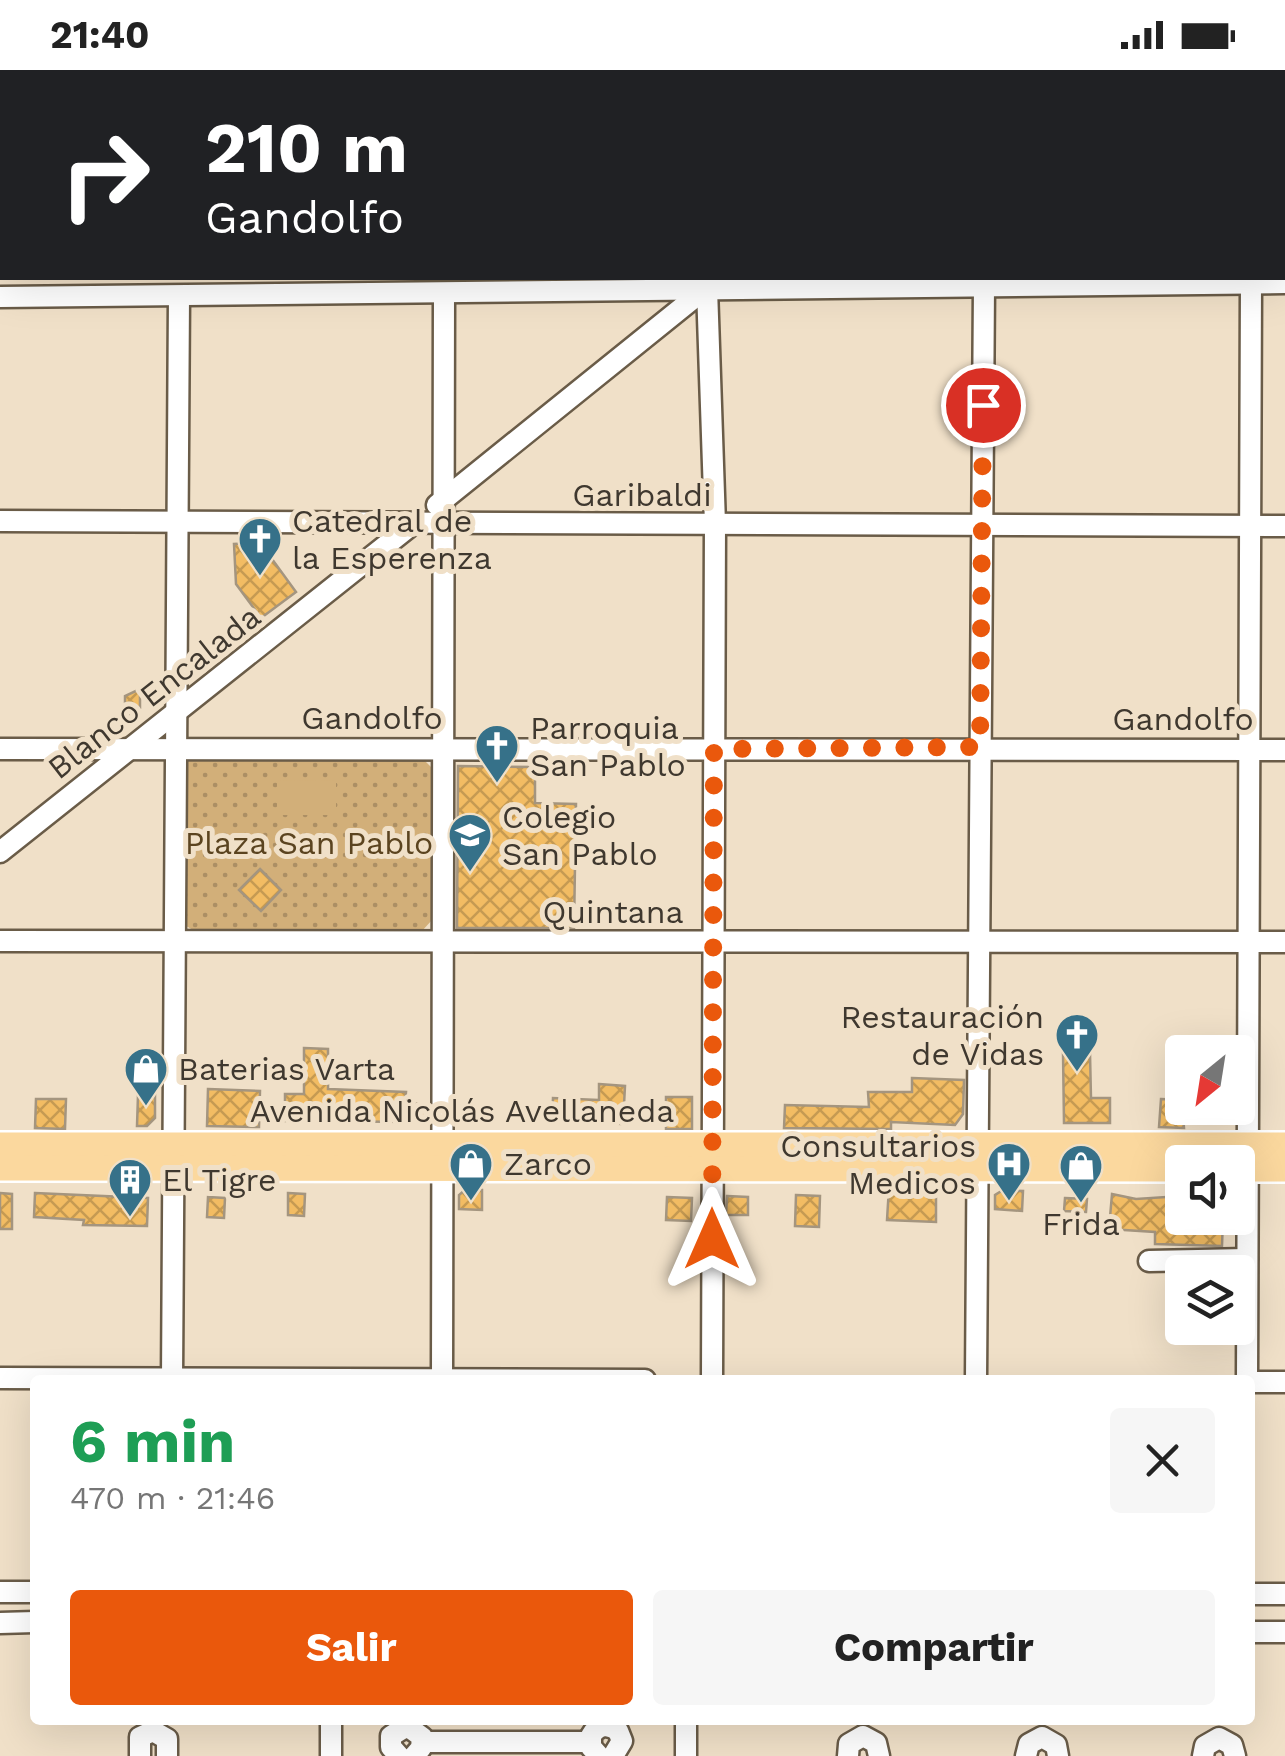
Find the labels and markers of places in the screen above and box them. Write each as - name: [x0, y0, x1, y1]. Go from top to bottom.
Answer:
- pin: [941, 363, 1026, 448]
- place label: Catedral de la Esperenza: [292, 502, 492, 577]
- church icon: Catedral de la Esperenza: [237, 516, 283, 577]
- place label: Parroquia San Pablo: [530, 709, 686, 784]
- church icon: Parroquia San Pablo: [474, 723, 520, 784]
- place label: Colegio San Pablo: [502, 798, 658, 873]
- school or university icon: Colegio San Pablo: [447, 812, 493, 873]
- place label: Restauración de Vidas: [841, 998, 1044, 1073]
- church icon: Restauración de Vidas: [1054, 1012, 1100, 1073]
- shop icon: Baterias Varta: [123, 1046, 169, 1107]
- place label: Baterias Varta: [178, 1050, 395, 1088]
- place label: Consultarios Medicos: [780, 1127, 976, 1202]
- shop icon: Zarco: [448, 1141, 494, 1202]
- hospital icon: Consultarios Medicos: [986, 1141, 1032, 1202]
- shop icon: Frida: [1058, 1143, 1104, 1204]
- place label: Zarco: [504, 1145, 592, 1183]
- building icon: El Tigre: [107, 1157, 153, 1218]
- place label: El Tigre: [162, 1161, 277, 1199]
- place label: Frida: [1042, 1205, 1120, 1243]

